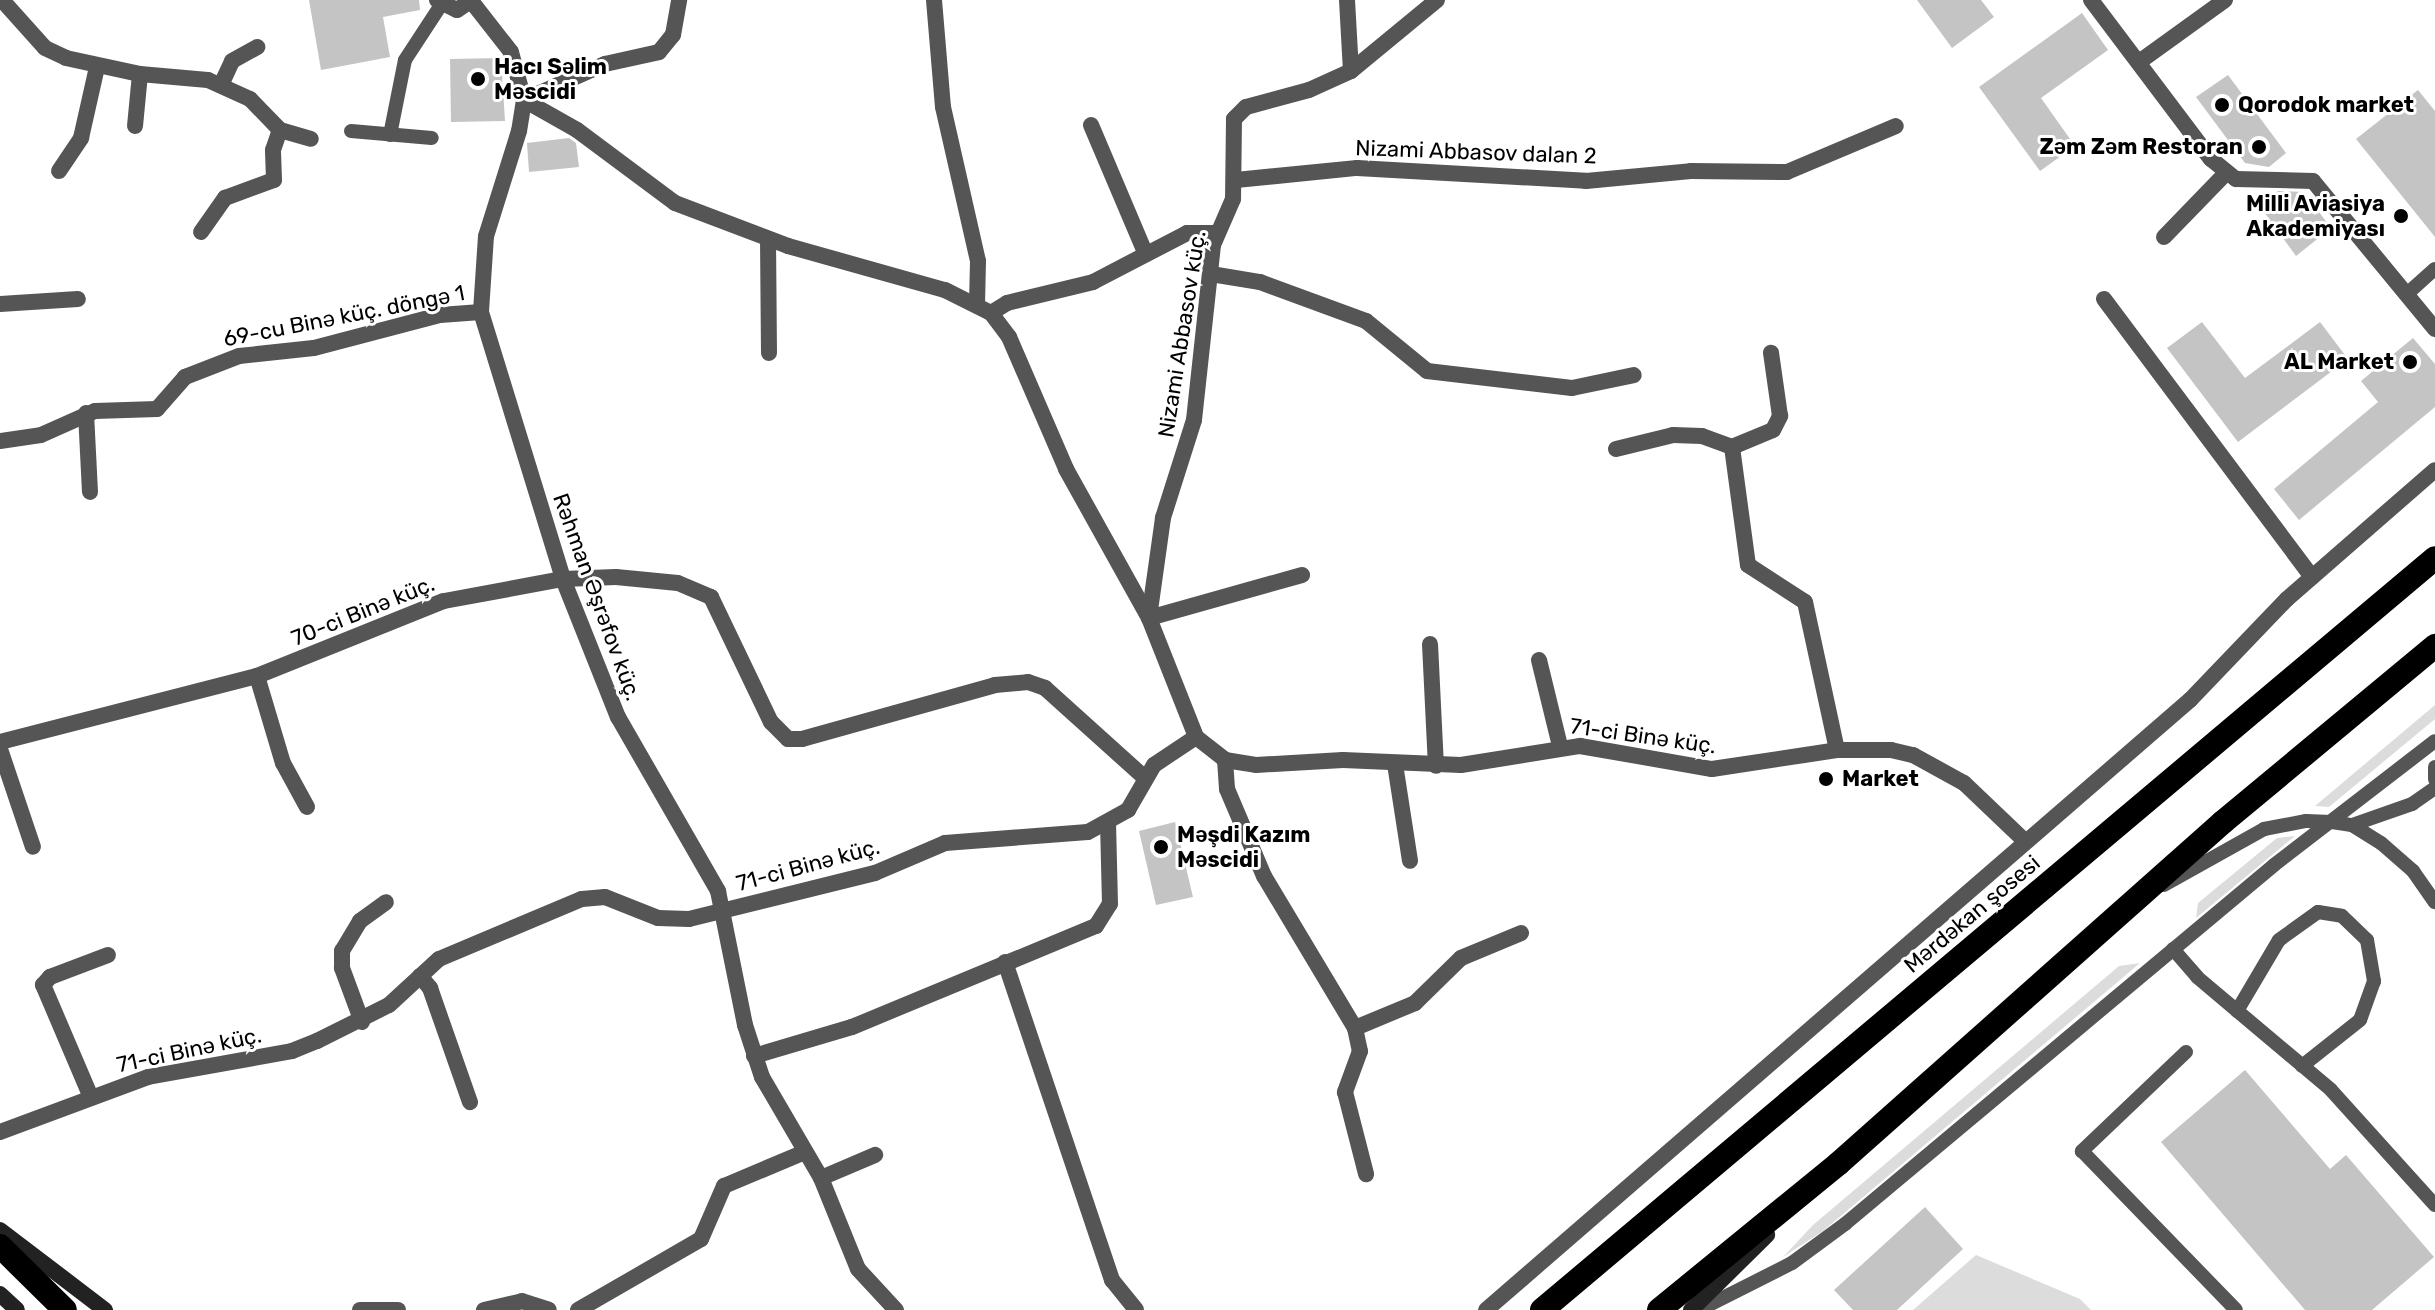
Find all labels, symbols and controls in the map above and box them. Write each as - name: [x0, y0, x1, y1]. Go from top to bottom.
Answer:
- place label: Hacı Səlim Məscidi: [494, 53, 607, 104]
- marker: Hacı Səlim Məscidi: [469, 70, 487, 88]
- place label: Qorodok market: [2238, 92, 2414, 118]
- marker: Qorodok market: [2213, 96, 2231, 114]
- place label: Zəm Zəm Restoran: [2039, 134, 2243, 160]
- street label: Nizami Abbasov dalan 2: [1354, 135, 1598, 169]
- marker: Zəm Zəm Restoran: [2250, 138, 2268, 156]
- place label: Milli Aviasiya Akademiyası: [2246, 190, 2385, 242]
- marker: Milli Aviasiya Akademiyası: [2392, 207, 2410, 225]
- street label: Nizami Abbasov küç.: [1152, 228, 1212, 440]
- street label: 69-cu Binə küç. döngə 1: [221, 280, 467, 352]
- place label: AL Market: [2284, 349, 2394, 375]
- marker: AL Market: [2401, 353, 2419, 371]
- street label: Rəhman Əşrəfov küç.: [547, 490, 647, 704]
- street label: 70-ci Binə küç.: [288, 570, 438, 652]
- street label: 71-ci Binə küç.: [1568, 713, 1718, 759]
- place label: Market: [1842, 766, 1919, 792]
- marker: Market: [1817, 770, 1835, 788]
- place label: Məşdi Kazım Məscidi: [1177, 821, 1310, 872]
- street label: 71-ci Binə küç.: [733, 833, 883, 897]
- marker: Məşdi Kazım Məscidi: [1152, 838, 1170, 856]
- street label: Mərdəkan şosesi: [1899, 850, 2045, 978]
- street label: 71-ci Binə küç.: [114, 1022, 264, 1078]

